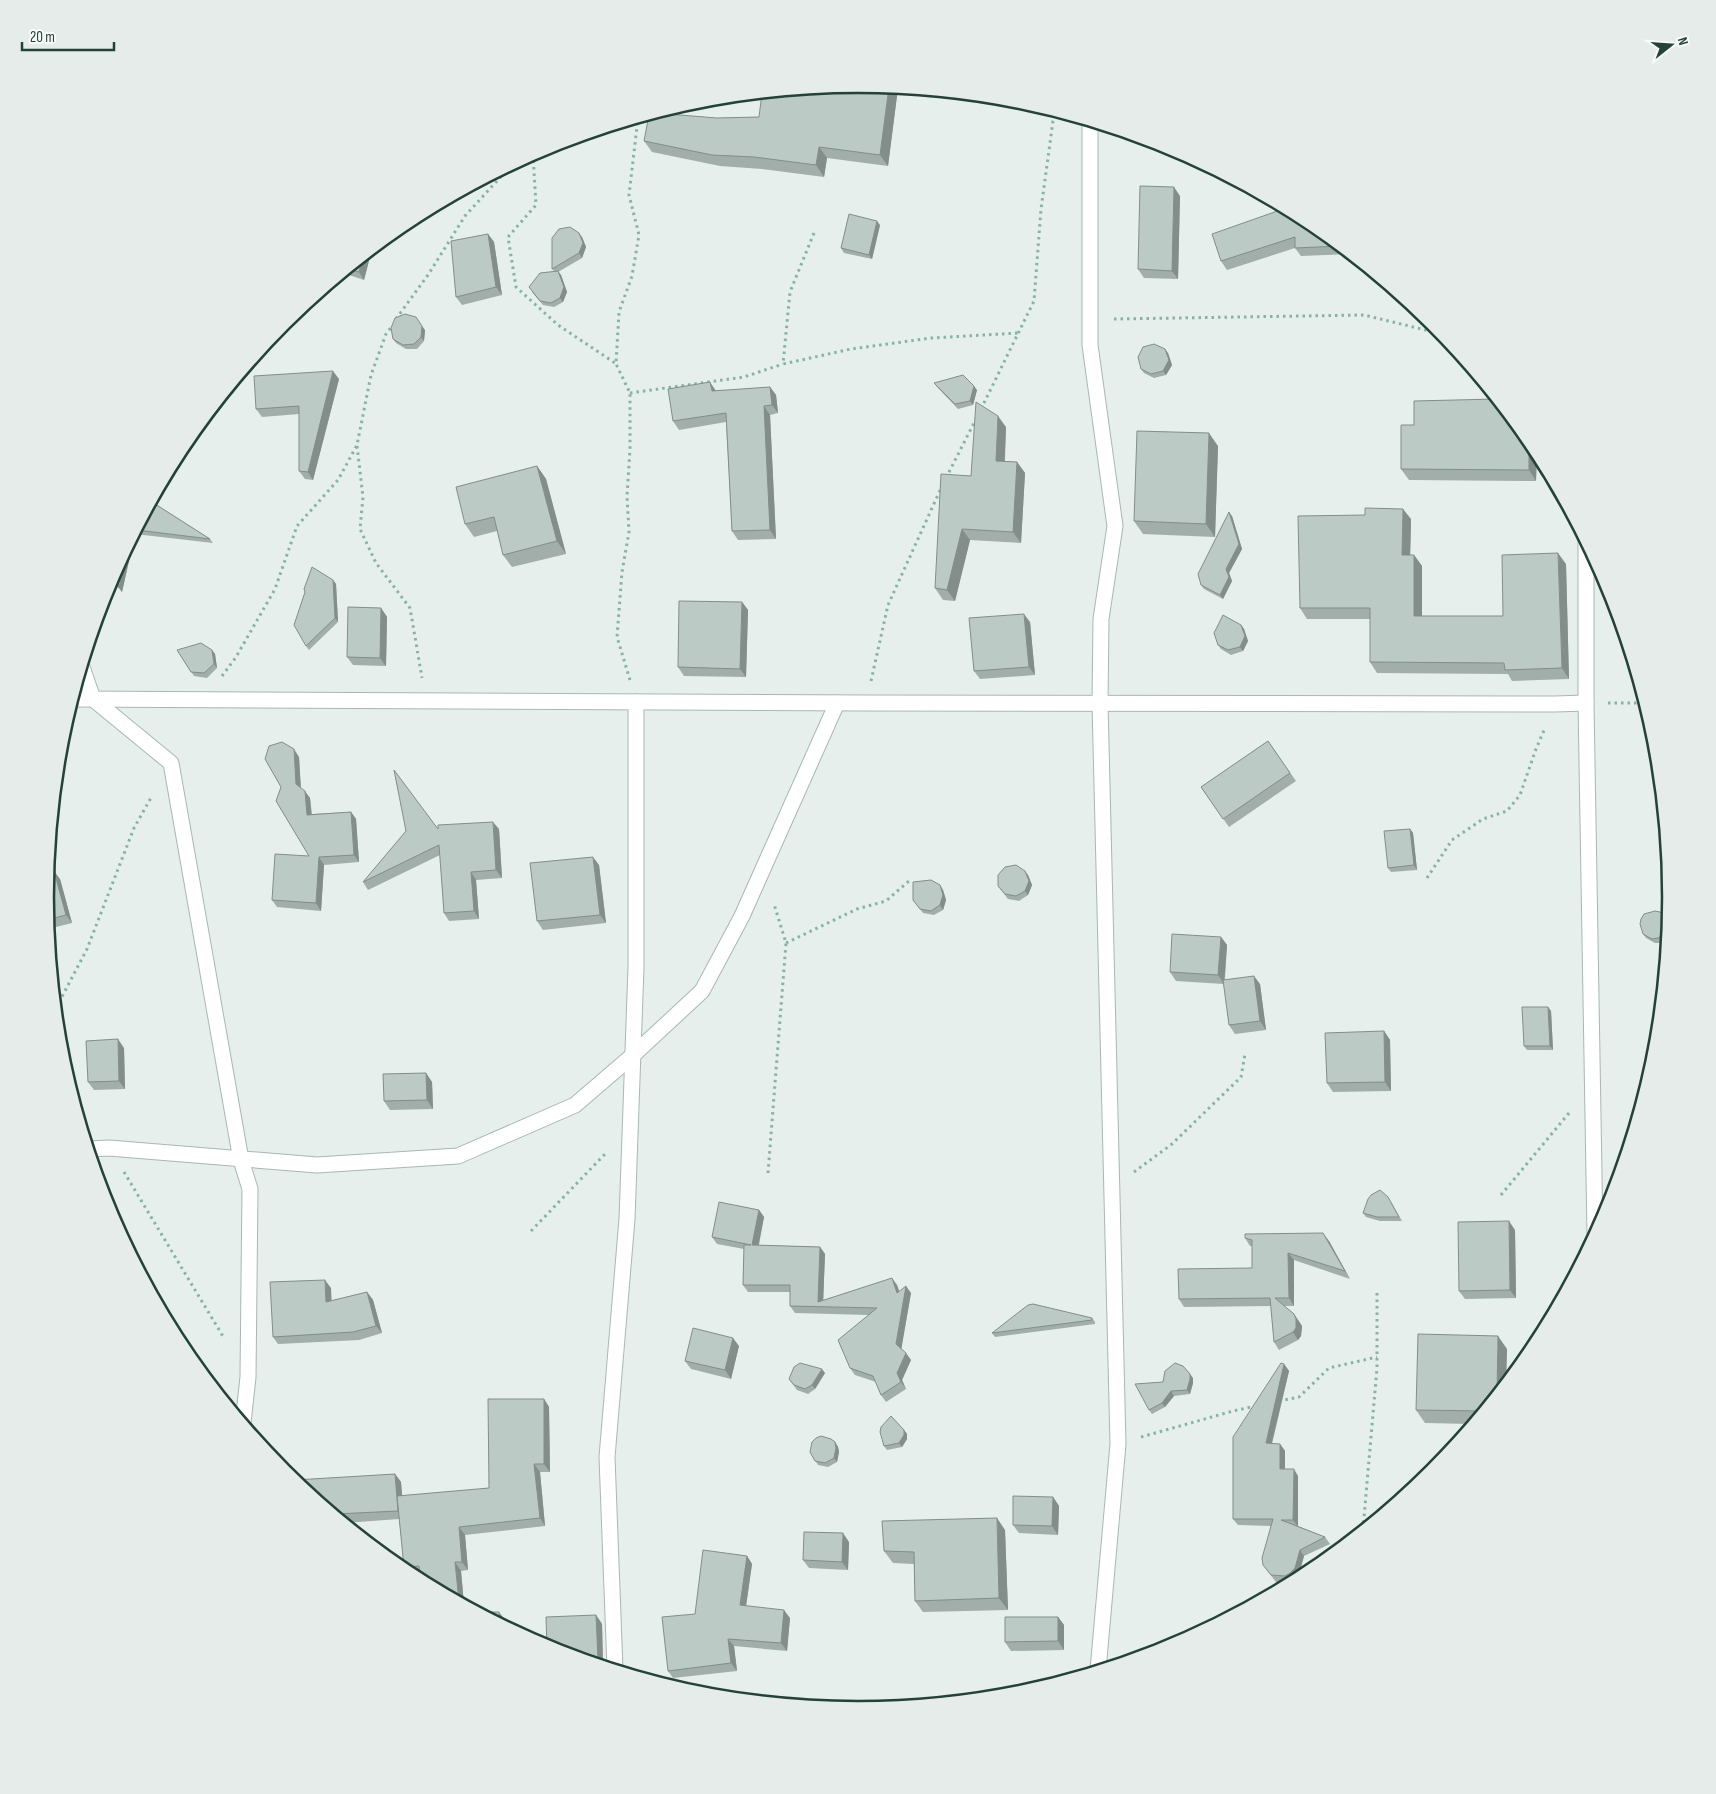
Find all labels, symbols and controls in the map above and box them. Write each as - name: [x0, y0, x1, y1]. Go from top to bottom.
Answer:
- scale bar: [22, 20, 115, 52]
- north arrow: [1646, 20, 1696, 70]
- text: 20 m: [30, 28, 55, 47]
- text: N: [1674, 35, 1692, 47]

